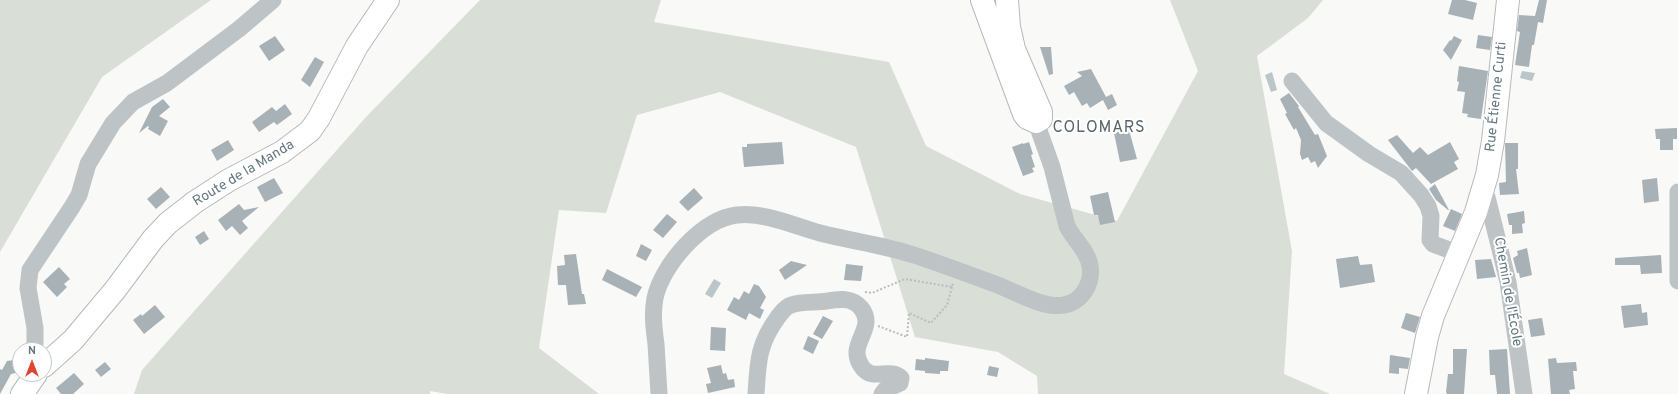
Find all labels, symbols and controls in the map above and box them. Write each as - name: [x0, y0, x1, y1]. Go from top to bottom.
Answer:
- street label: Rue Étienne Curti: [1483, 41, 1511, 153]
- district label: COLOMARS: [1052, 119, 1146, 139]
- street label: Route de la Manda: [190, 137, 298, 211]
- street label: Chemin de l'École: [1489, 236, 1525, 348]
- north arrow: [12, 342, 52, 382]
- text: N: [28, 344, 36, 358]

